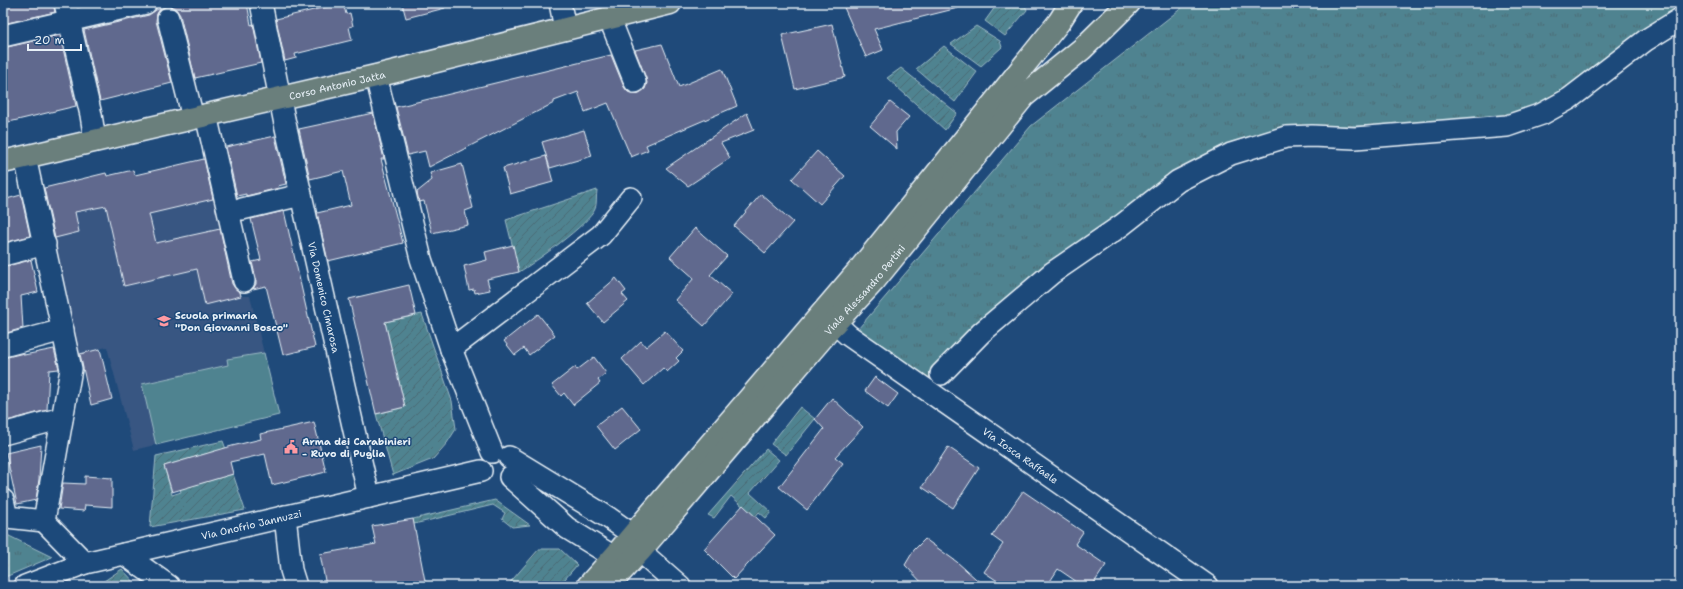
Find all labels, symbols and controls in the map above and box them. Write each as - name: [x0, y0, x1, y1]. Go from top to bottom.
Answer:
- scale bar: [28, 26, 81, 52]
- text: 20 m: [34, 32, 65, 48]
- street label: Corso Antonio Jatta: [288, 67, 388, 102]
- street label: Via Domenico Cimarosa: [305, 240, 343, 355]
- street label: Viale Alessandro Pertini: [821, 242, 908, 338]
- place label: Scuola primaria "Don Giovanni Bosco": [175, 309, 288, 334]
- school or university icon: Scuola primaria "Don Giovanni Bosco": [156, 313, 172, 329]
- street label: Via Iosca Raffaele: [980, 424, 1061, 486]
- place label: Arma dei Carabinieri - Ruvo di Puglia: [302, 435, 411, 460]
- public building icon: Arma dei Carabinieri - Ruvo di Puglia: [283, 439, 299, 455]
- street label: Via Onofrio Jannuzzi: [200, 506, 303, 542]

